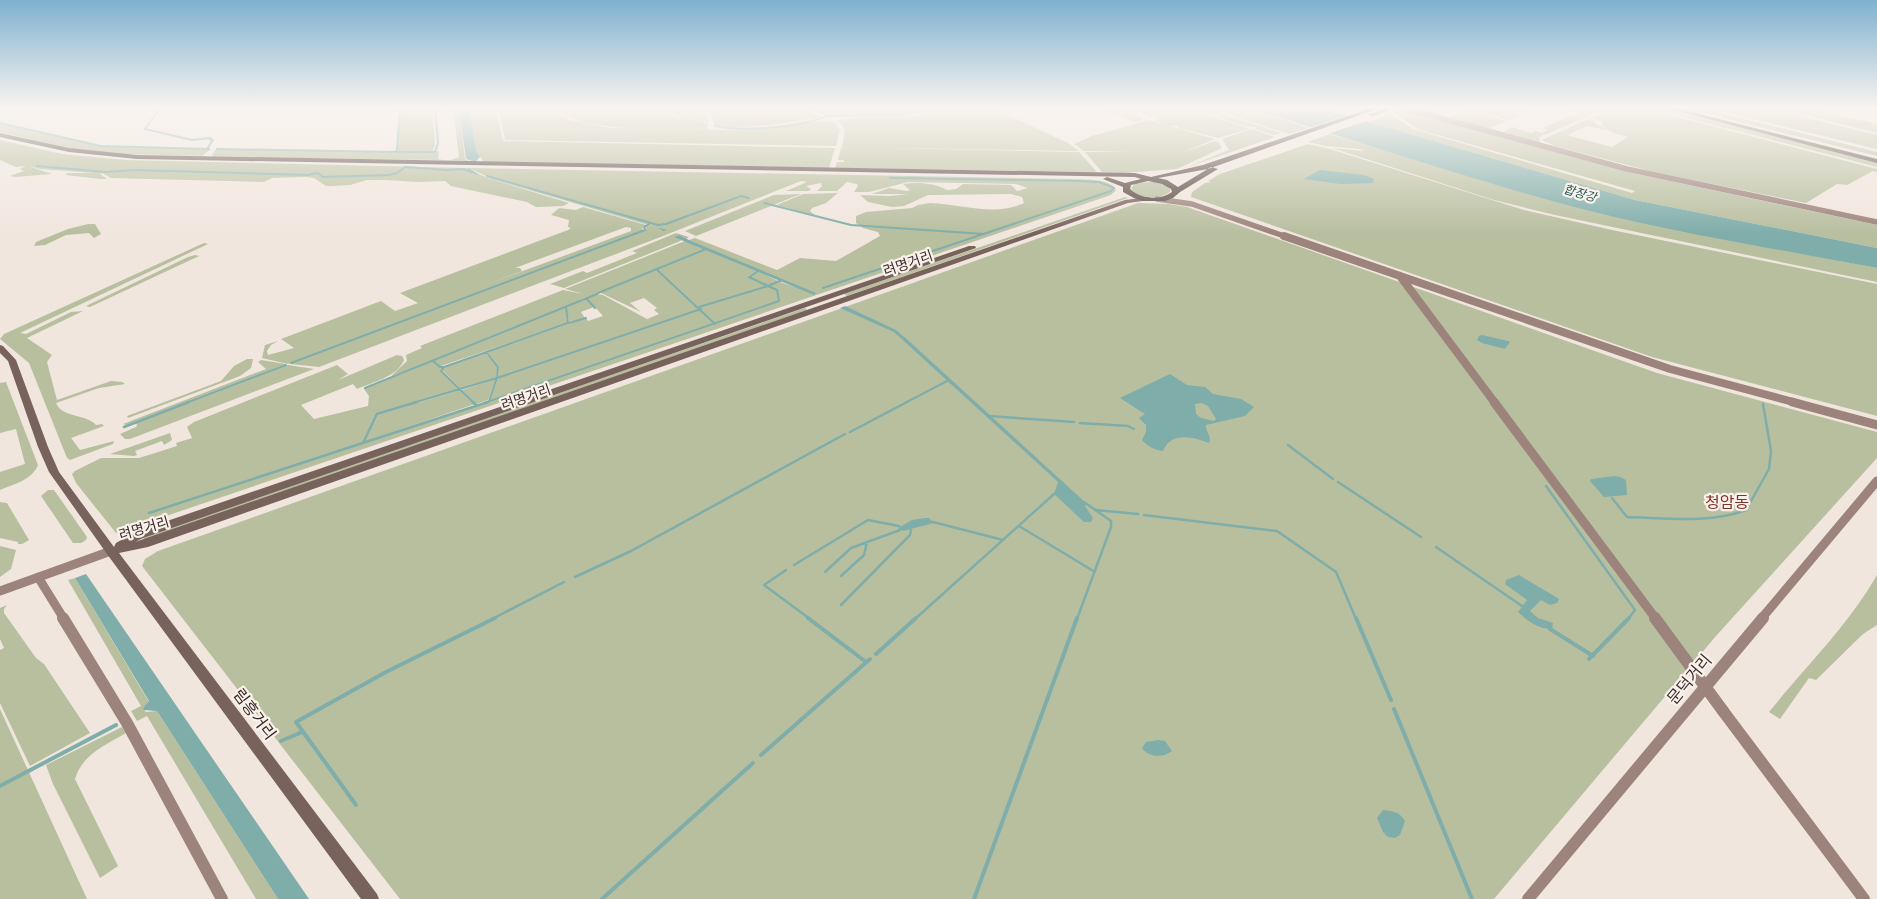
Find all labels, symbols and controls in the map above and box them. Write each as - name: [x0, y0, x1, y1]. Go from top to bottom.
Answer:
- water label: 합장강: [1562, 182, 1600, 204]
- street label: 려명거리: [881, 247, 935, 279]
- street label: 려명거리: [499, 381, 553, 413]
- district label: 청암동: [1705, 493, 1749, 511]
- street label: 려명거리: [117, 513, 171, 543]
- street label: 문덕거리: [1663, 651, 1715, 707]
- street label: 림흥거리: [230, 685, 280, 743]

